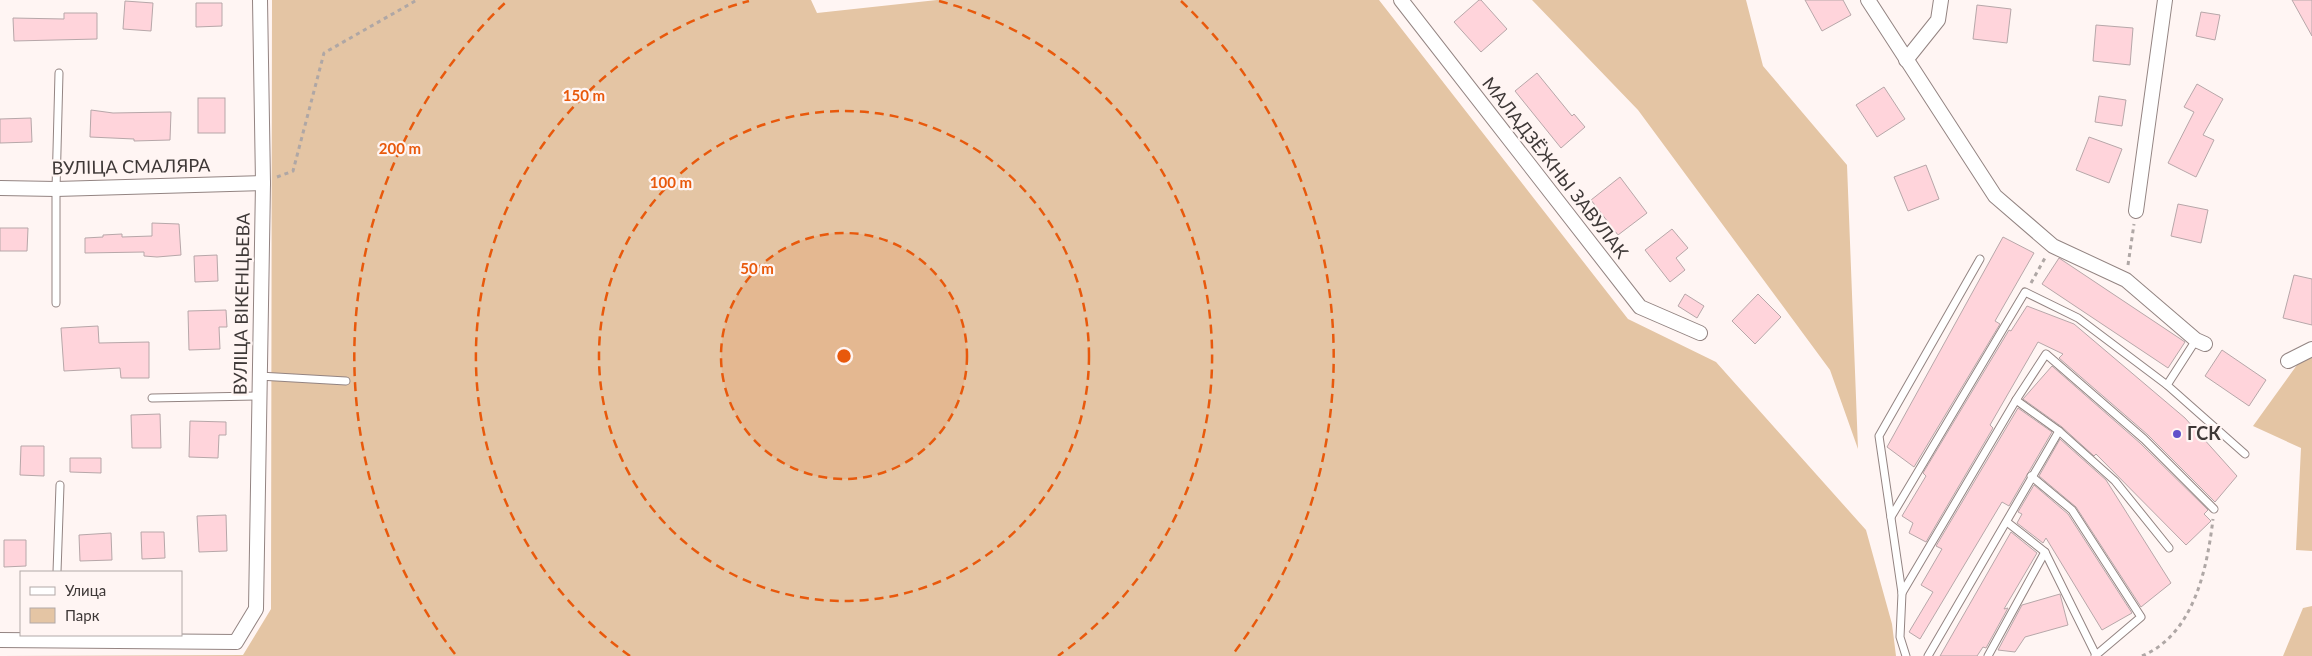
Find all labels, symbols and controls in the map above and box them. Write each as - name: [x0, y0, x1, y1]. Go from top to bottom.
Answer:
- street label: МАЛАДЗЁЖНЫ ЗАВУЛАК: [1478, 72, 1633, 262]
- text: 150 m: [563, 86, 605, 104]
- text: 200 m: [379, 139, 421, 157]
- street label: ВУЛІЦА СМАЛЯРА: [51, 154, 211, 178]
- text: 100 m: [650, 173, 692, 191]
- street label: ВУЛІЦА ВІКЕНЦЬЕВА: [228, 212, 254, 395]
- text: 50 m: [740, 259, 774, 277]
- centre of rings: [835, 347, 853, 365]
- place label: ГСК: [2187, 422, 2221, 444]
- marker: ГСК: [2171, 428, 2183, 440]
- legend: [20, 571, 182, 636]
- text: Улица: [65, 581, 106, 599]
- text: Парк: [65, 606, 100, 624]

